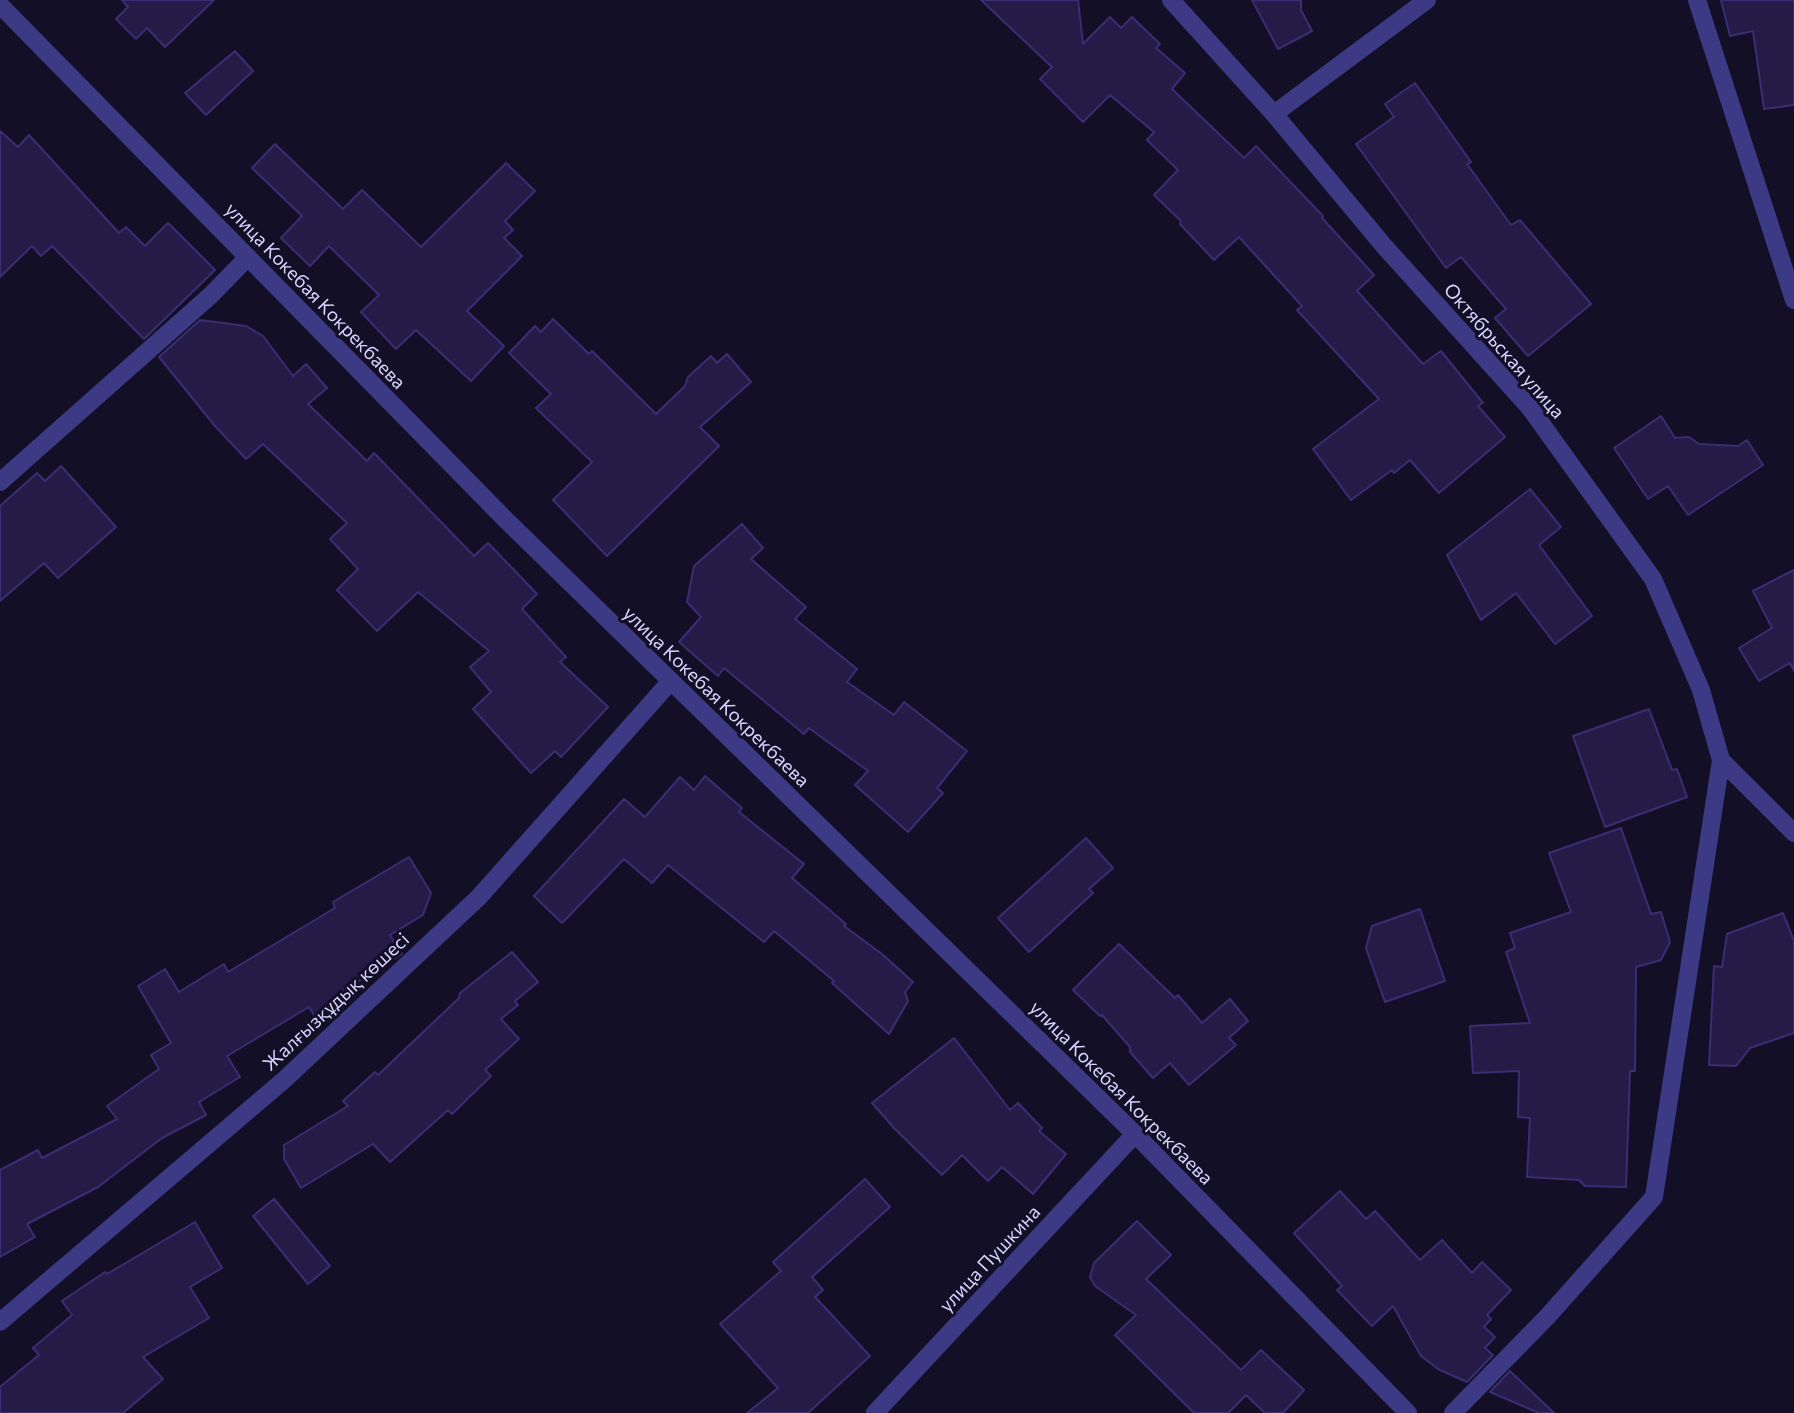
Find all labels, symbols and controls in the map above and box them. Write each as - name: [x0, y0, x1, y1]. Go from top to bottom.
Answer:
- street label: улица Кокебая Кокрекбаева: [220, 198, 410, 394]
- street label: Октябрьская улица: [1439, 279, 1569, 423]
- street label: улица Кокебая Кокрекбаева: [618, 602, 814, 792]
- street label: Жалғызқұдық көшесі: [258, 928, 414, 1076]
- street label: улица Кокебая Кокрекбаева: [1025, 997, 1217, 1189]
- street label: улица Пушкина: [935, 1201, 1045, 1317]

